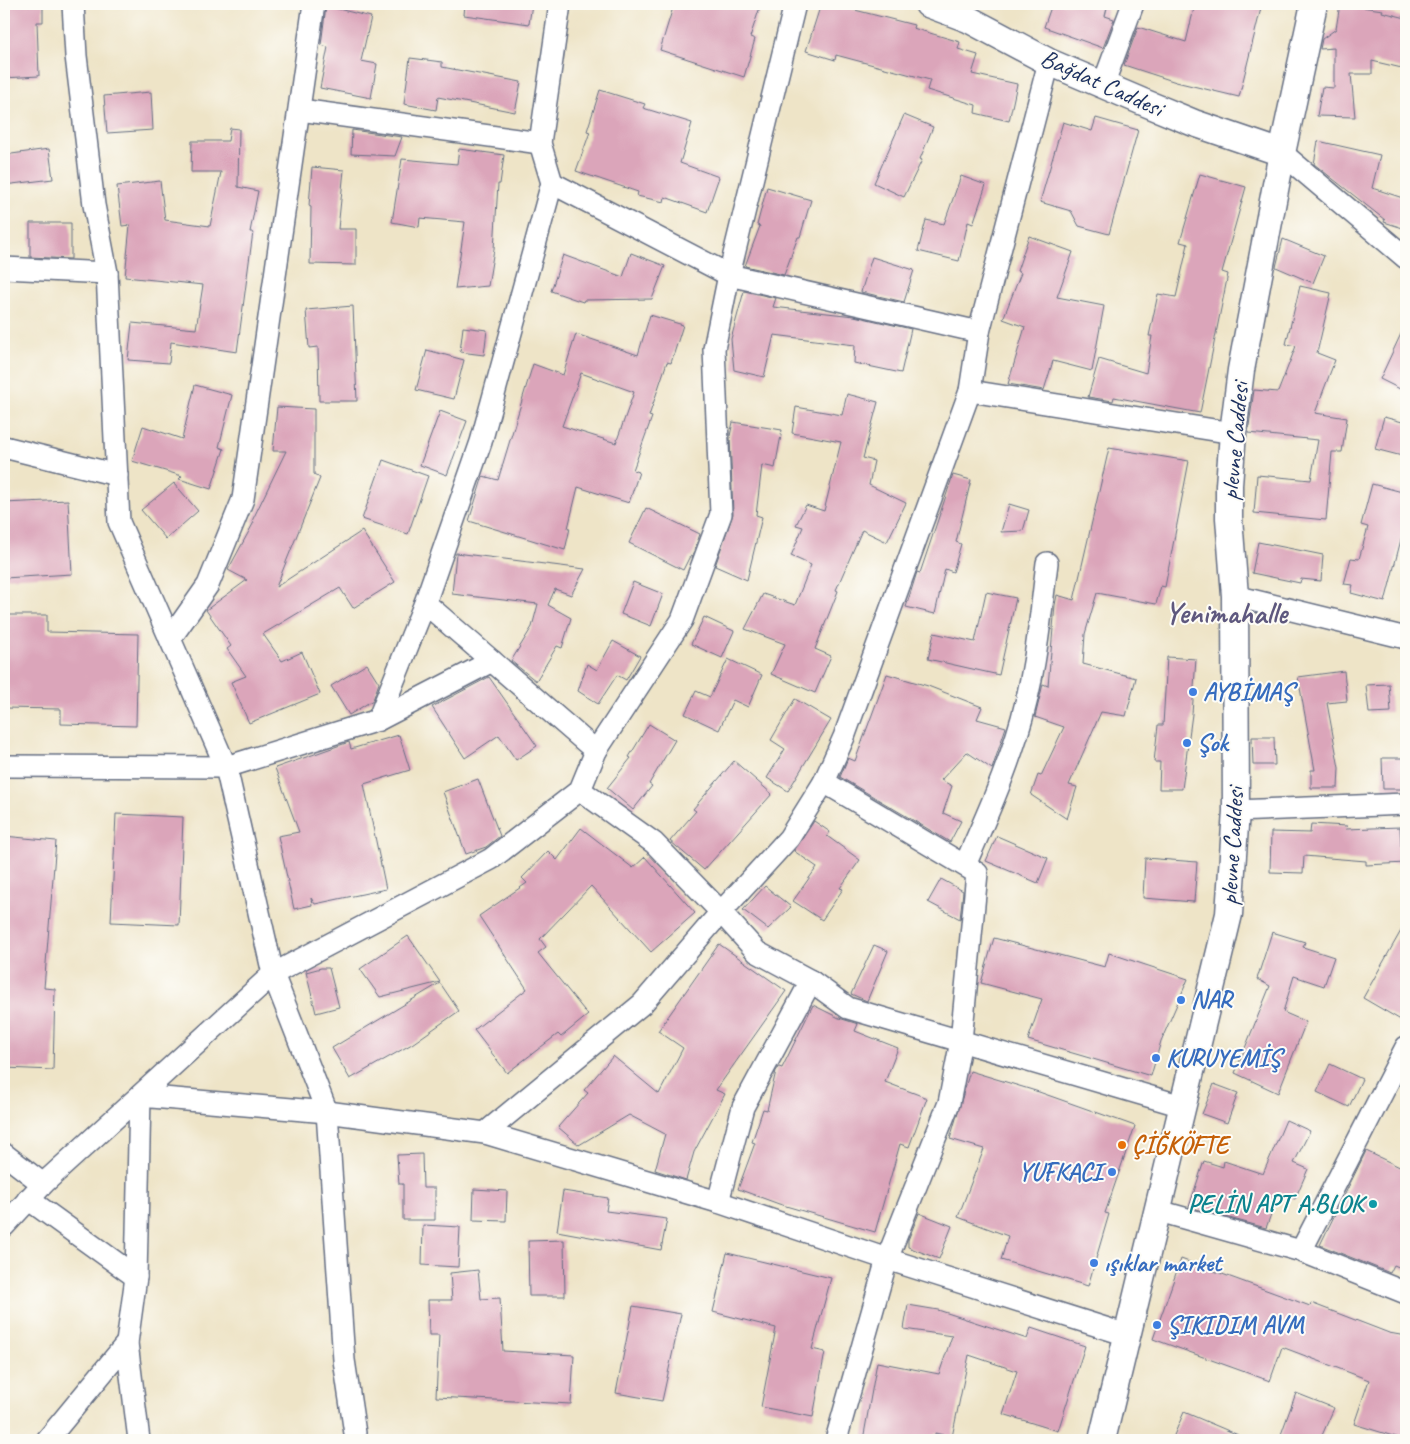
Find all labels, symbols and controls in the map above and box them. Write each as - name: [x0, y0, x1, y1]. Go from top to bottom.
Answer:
- street label: Bağdat Caddesi: [1036, 42, 1171, 126]
- street label: plevne Caddesi: [1214, 377, 1256, 501]
- district label: Yenimahalle: [1165, 594, 1289, 632]
- place label: AYBİMAŞ: [1203, 676, 1299, 708]
- marker: AYBİMAŞ: [1187, 686, 1199, 698]
- place label: Şok: [1197, 727, 1230, 759]
- marker: Şok: [1181, 737, 1193, 749]
- street label: plevne Caddesi: [1213, 783, 1251, 906]
- place label: NAR: [1191, 984, 1235, 1016]
- marker: NAR: [1175, 994, 1187, 1006]
- place label: KURUYEMİŞ: [1166, 1042, 1286, 1074]
- marker: KURUYEMİŞ: [1150, 1052, 1162, 1064]
- place label: ÇİĞKÖFTE: [1132, 1129, 1232, 1161]
- marker: ÇİĞKÖFTE: [1116, 1139, 1128, 1151]
- place label: YUFKACI: [1018, 1156, 1107, 1188]
- marker: YUFKACI: [1106, 1166, 1118, 1178]
- place label: PELİN APT A.BLOK: [1188, 1188, 1367, 1220]
- marker: PELİN APT A.BLOK: [1367, 1198, 1379, 1210]
- place label: ışıklar market: [1104, 1247, 1224, 1279]
- marker: ışıklar market: [1088, 1257, 1100, 1269]
- place label: ŞIKIDIM AVM: [1167, 1309, 1305, 1341]
- marker: ŞIKIDIM AVM: [1151, 1319, 1163, 1331]

